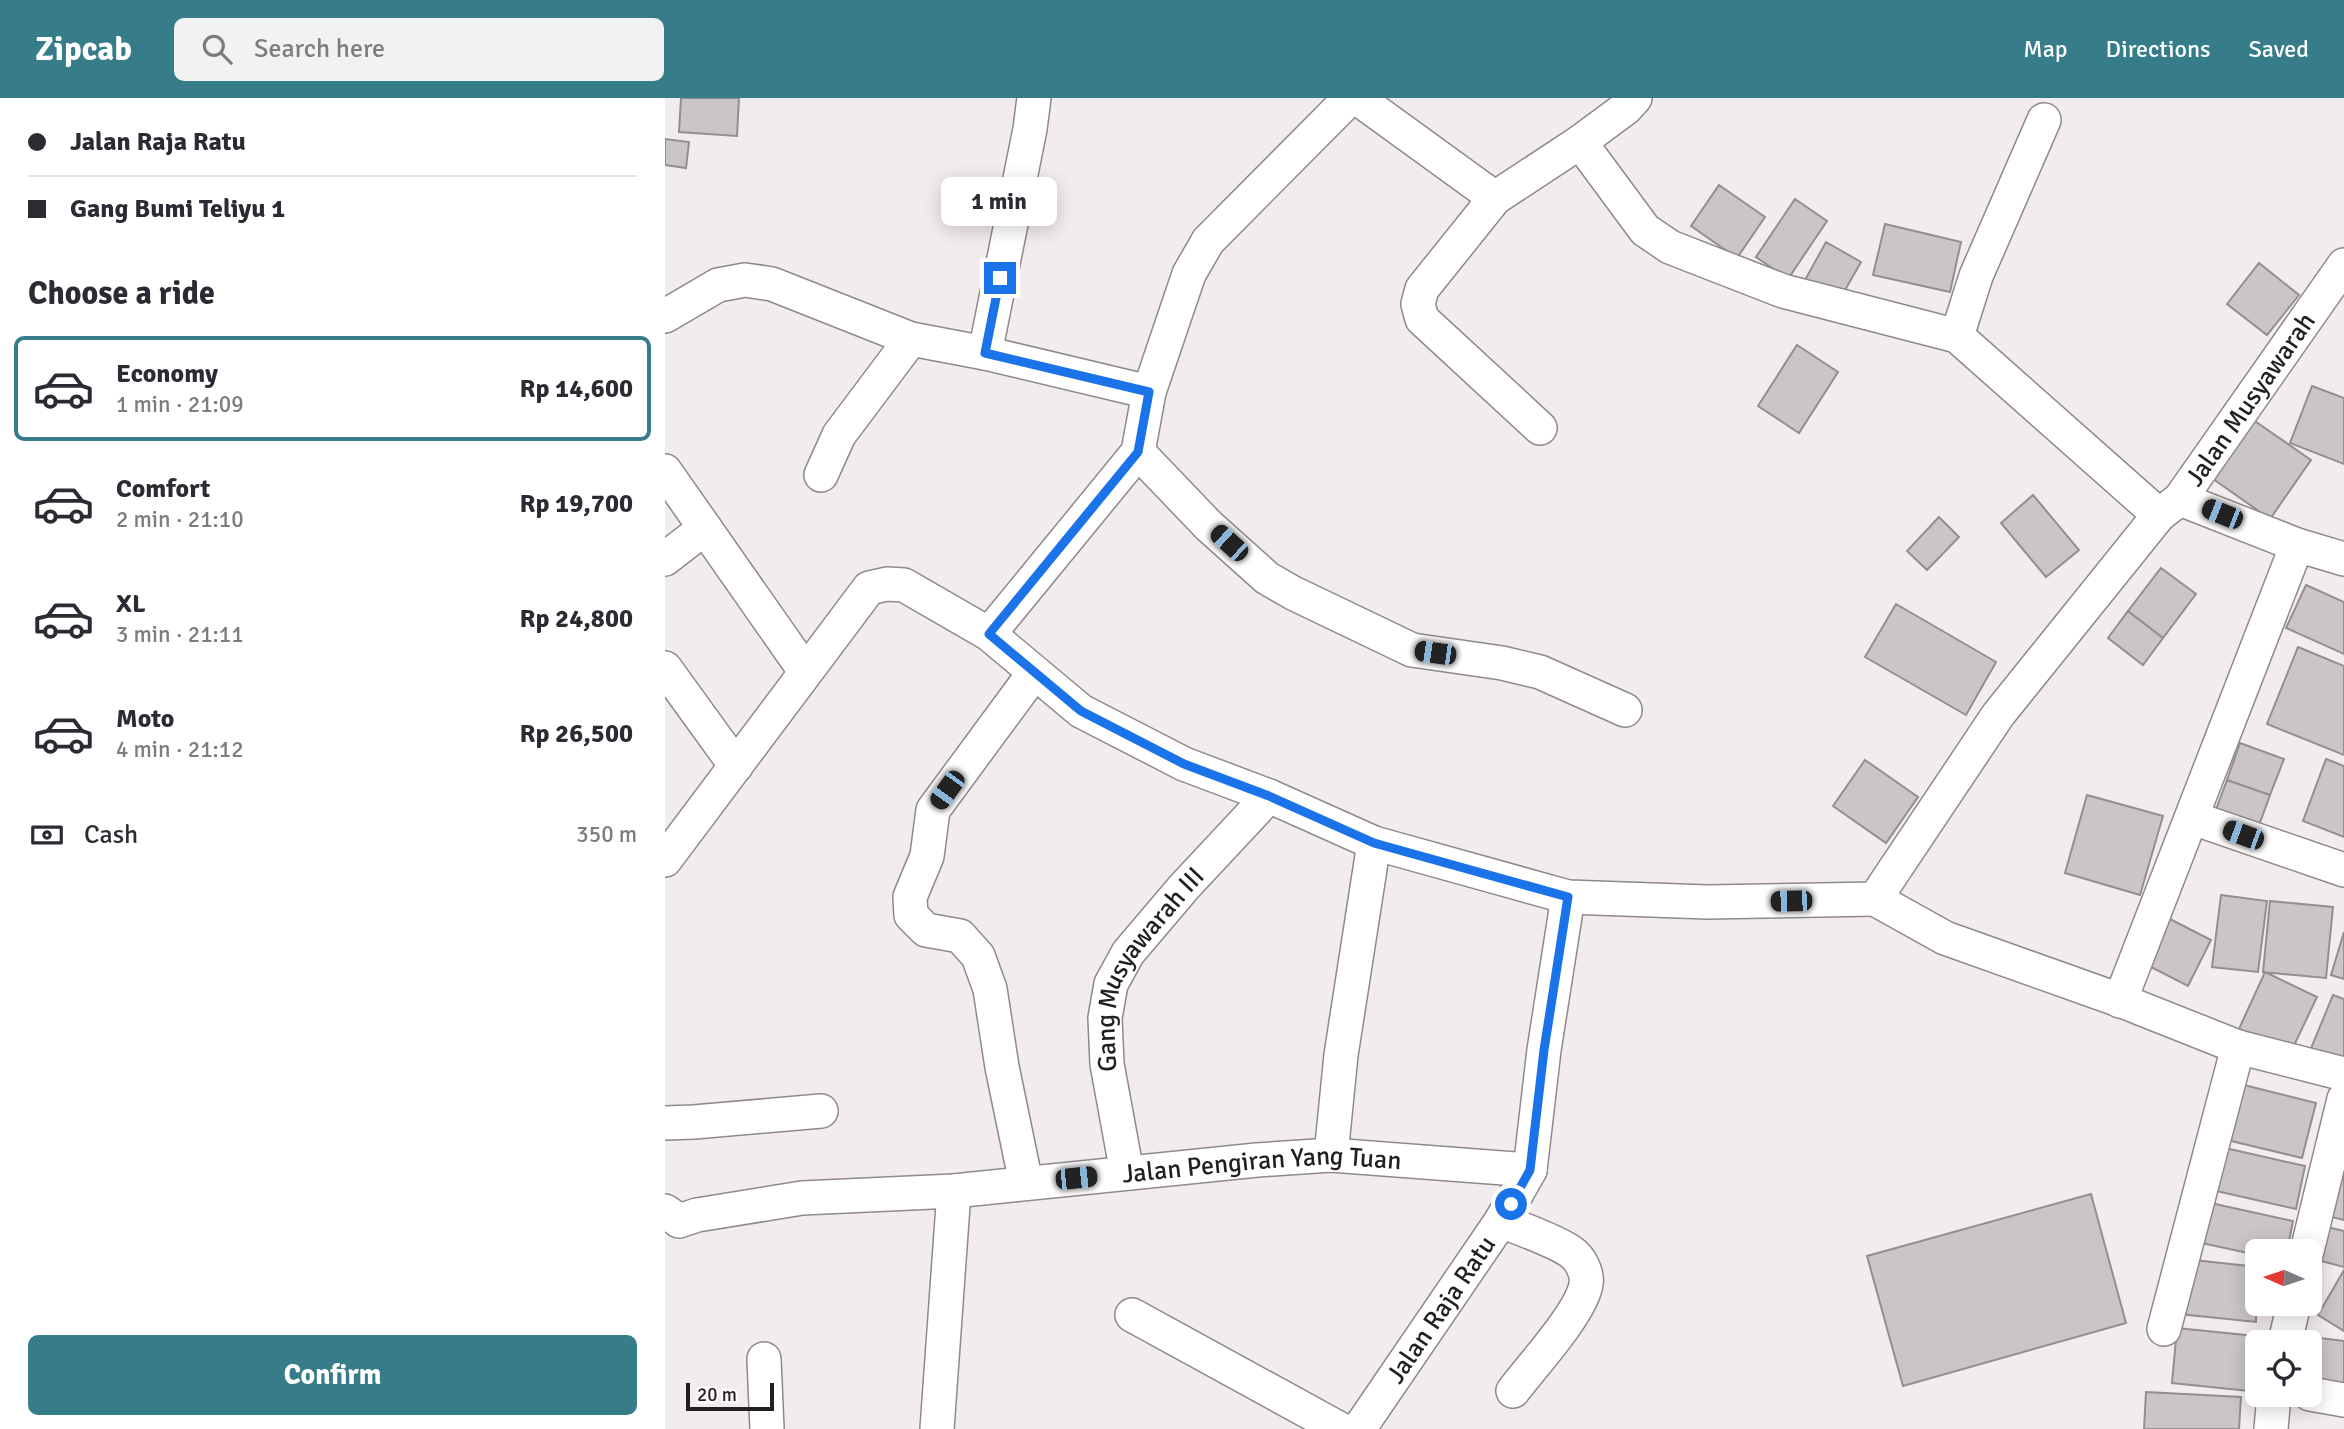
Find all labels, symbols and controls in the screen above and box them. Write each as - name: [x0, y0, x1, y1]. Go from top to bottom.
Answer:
- search box: [174, 18, 664, 81]
- text: Zipcab: [35, 29, 132, 70]
- icon: search: [198, 30, 236, 68]
- text: Search here: [254, 33, 385, 65]
- text: Map: [2023, 34, 2068, 64]
- text: Directions: [2106, 34, 2211, 64]
- text: Saved: [2249, 34, 2309, 64]
- text: Jalan Raja Ratu: [70, 126, 246, 158]
- callout: 1 min: [942, 176, 1058, 226]
- text: 1 min: [971, 187, 1027, 216]
- text: Gang Bumi Teliyu 1: [70, 193, 285, 225]
- route end: [984, 262, 1016, 294]
- text: Choose a ride: [28, 274, 215, 313]
- street label: Jalan Musyawarah: [2179, 307, 2323, 493]
- icon: car: [32, 357, 95, 420]
- text: Economy: [116, 358, 218, 390]
- text: Rp 14,600: [519, 373, 633, 405]
- text: 1 min · 21:09: [116, 390, 244, 419]
- icon: car: [32, 472, 95, 535]
- text: Comfort: [116, 473, 210, 505]
- text: Rp 19,700: [519, 488, 633, 520]
- car: [2199, 496, 2246, 532]
- text: 2 min · 21:10: [116, 505, 244, 534]
- car: [1207, 521, 1252, 565]
- icon: car: [32, 587, 95, 650]
- text: XL: [116, 588, 146, 620]
- text: Rp 24,800: [519, 603, 633, 635]
- text: 3 min · 21:11: [116, 620, 244, 649]
- car: [1413, 640, 1458, 666]
- icon: car: [32, 702, 95, 765]
- text: Moto: [116, 703, 174, 735]
- text: Rp 26,500: [519, 718, 633, 750]
- text: 4 min · 21:12: [116, 735, 244, 764]
- car: [927, 767, 968, 813]
- icon: cash: [28, 816, 66, 854]
- car: [2220, 818, 2267, 852]
- text: Cash: [84, 819, 138, 851]
- text: 350 m: [576, 820, 637, 849]
- street label: Gang Musyawarah III: [1090, 861, 1211, 1072]
- car: [1770, 890, 1813, 912]
- street label: Jalan Pengiran Yang Tuan: [1121, 1140, 1403, 1191]
- car: [1055, 1165, 1098, 1191]
- route start: [1495, 1188, 1527, 1220]
- street label: Jalan Raja Ratu: [1380, 1230, 1503, 1390]
- north arrow: [2245, 1239, 2322, 1316]
- map controls: [2245, 1239, 2322, 1407]
- button: locate: [2245, 1330, 2322, 1407]
- button: Confirm: [28, 1335, 637, 1415]
- scale bar: [686, 1380, 773, 1412]
- text: 20 m: [697, 1383, 737, 1407]

